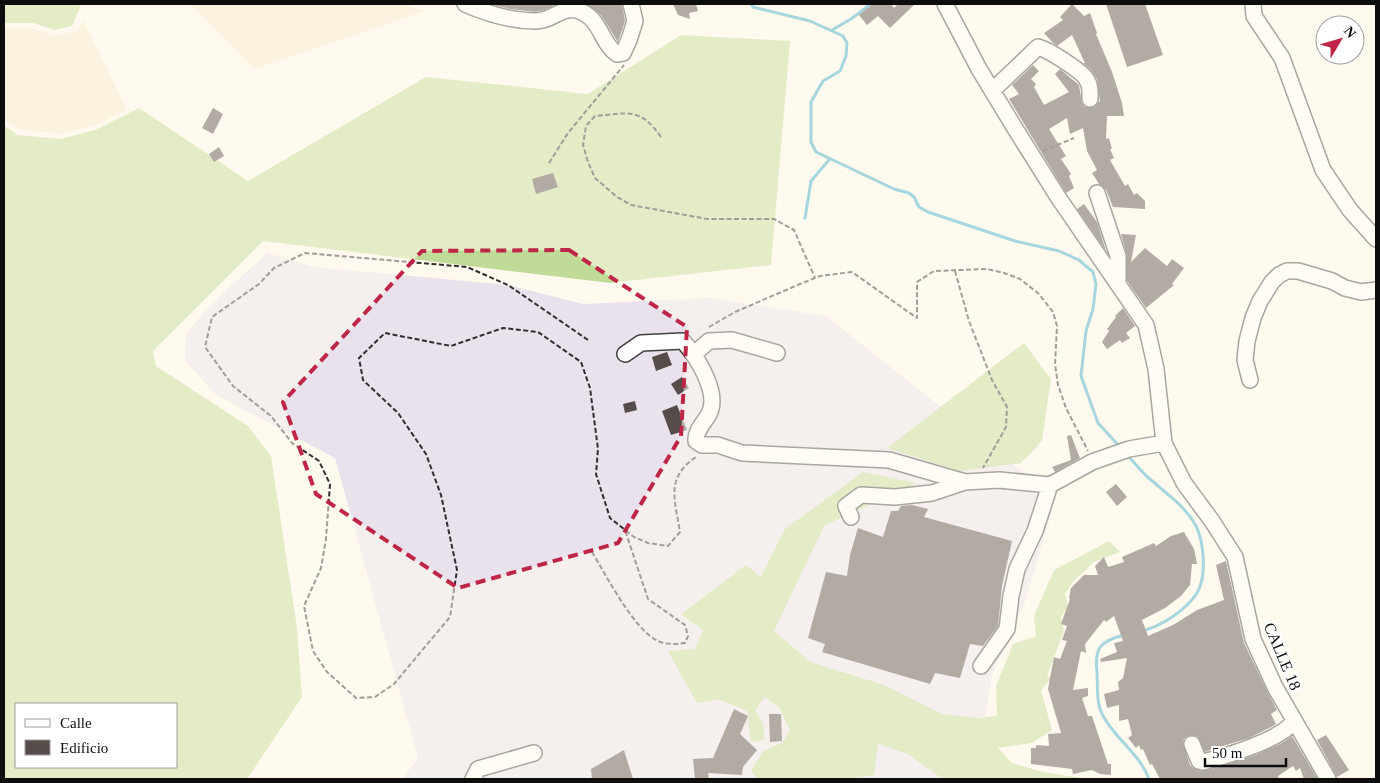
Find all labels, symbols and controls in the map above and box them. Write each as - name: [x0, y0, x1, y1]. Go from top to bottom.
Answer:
- north arrow: [1315, 15, 1365, 65]
- text: N: [1341, 24, 1359, 41]
- street label: CALLE 18: [1261, 620, 1304, 692]
- legend: [15, 703, 178, 768]
- text: Calle: [60, 715, 92, 731]
- scale bar: [1205, 736, 1286, 768]
- text: Edificio: [60, 740, 108, 756]
- text: 50 m: [1212, 745, 1243, 761]

